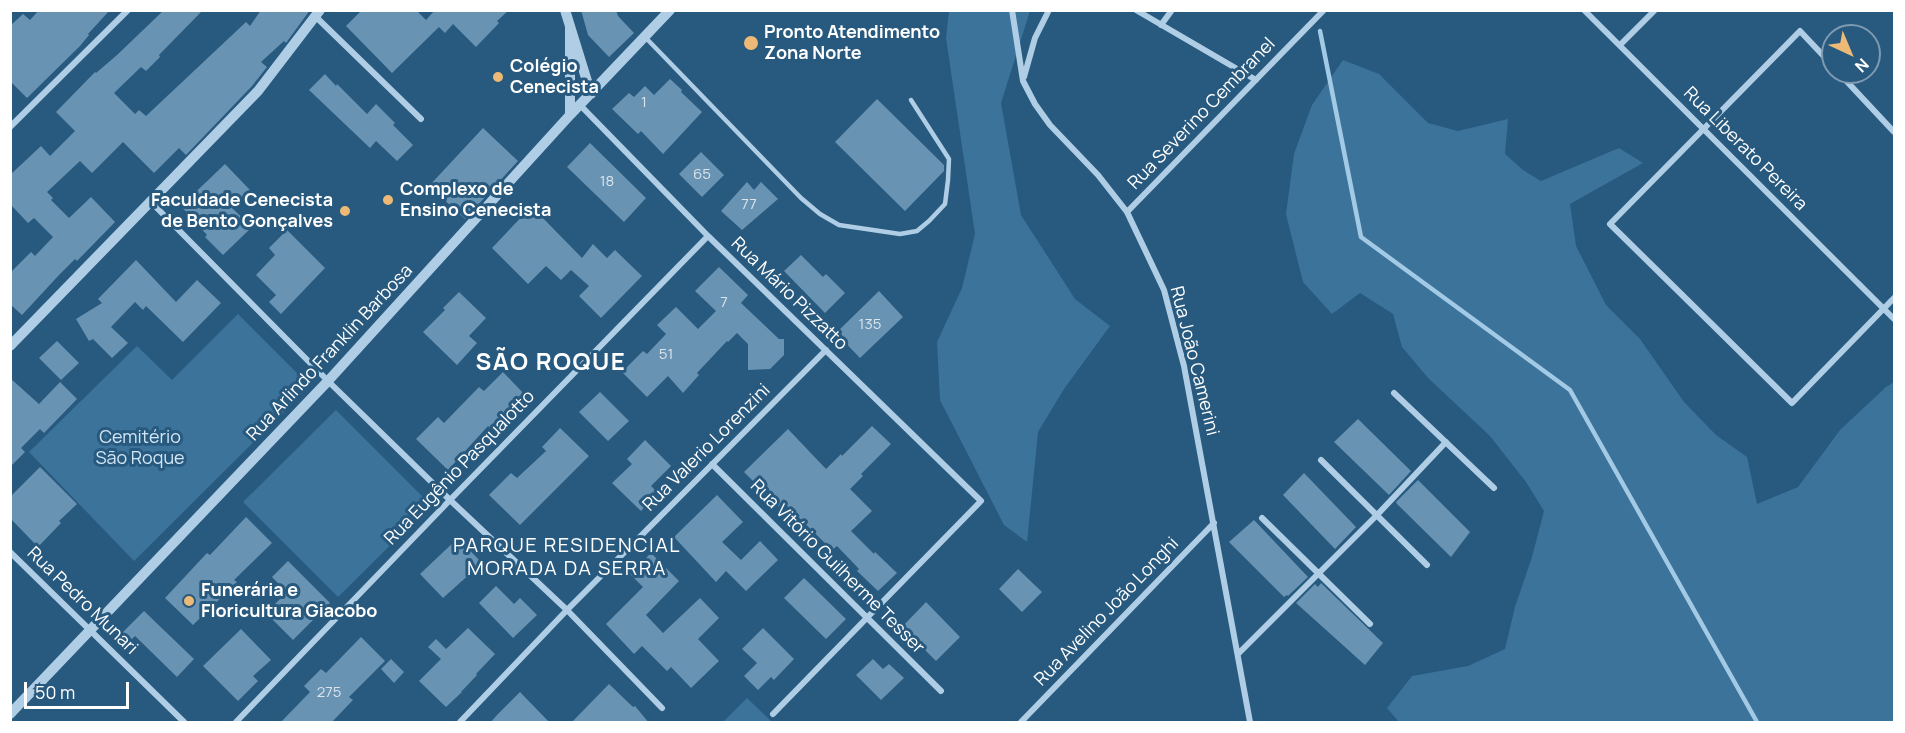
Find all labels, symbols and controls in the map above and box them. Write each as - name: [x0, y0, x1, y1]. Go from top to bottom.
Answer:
- place label: Pronto Atendimento Zona Norte: [764, 22, 940, 64]
- north arrow: [1821, 24, 1881, 84]
- marker: Pronto Atendimento Zona Norte: [742, 34, 760, 52]
- street label: Rua Severino Cembranel: [1124, 34, 1280, 194]
- text: N: [1850, 54, 1874, 77]
- place label: Colégio Cenecista: [510, 56, 599, 98]
- marker: Colégio Cenecista: [491, 70, 505, 84]
- street label: Rua Liberato Pereira: [1679, 83, 1811, 215]
- house number: 1: [641, 94, 647, 112]
- house number: 65: [693, 166, 711, 184]
- house number: 18: [600, 173, 614, 191]
- place label: Complexo de Ensino Cenecista: [400, 179, 551, 222]
- place label: Faculdade Cenecista de Bento Gonçalves: [151, 190, 333, 232]
- marker: Complexo de Ensino Cenecista: [381, 193, 395, 207]
- house number: 77: [741, 196, 757, 214]
- marker: Faculdade Cenecista de Bento Gonçalves: [338, 204, 352, 218]
- street label: Rua Mário Pizzatto: [726, 233, 852, 355]
- street label: Rua Arlindo Franklin Barbosa: [243, 260, 417, 446]
- street label: Rua João Camerini: [1165, 284, 1223, 438]
- house number: 7: [720, 294, 728, 312]
- house number: 135: [859, 316, 881, 334]
- house number: 51: [659, 346, 673, 364]
- district label: SÃO ROQUE: [476, 349, 626, 377]
- street label: Rua Valerio Lorenzini: [639, 380, 775, 516]
- street label: Rua Eugênio Pasqualotto: [380, 386, 540, 550]
- park label: Cemitério São Roque: [95, 427, 185, 470]
- street label: Rua Vitório Guilherme Tesser: [745, 475, 929, 659]
- street label: Rua Avelino João Longhi: [1030, 533, 1184, 691]
- district label: PARQUE RESIDENCIAL MORADA DA SERRA: [453, 534, 681, 581]
- street label: Rua Pedro Munari: [22, 543, 142, 659]
- place label: Funerária e Floricultura Giacobo: [201, 580, 377, 622]
- marker: Funerária e Floricultura Giacobo: [182, 594, 196, 608]
- scale bar: [27, 670, 132, 708]
- text: 50 m: [35, 680, 75, 704]
- house number: 275: [317, 684, 341, 702]

